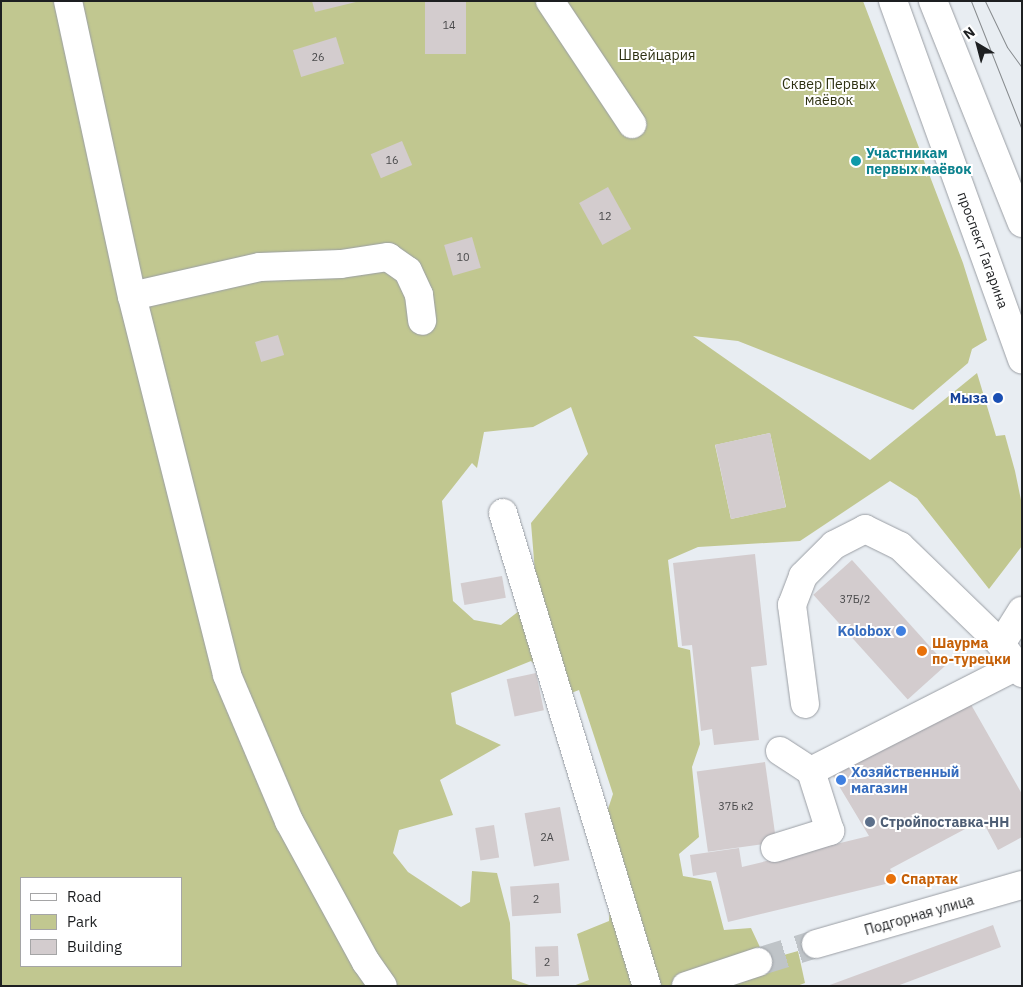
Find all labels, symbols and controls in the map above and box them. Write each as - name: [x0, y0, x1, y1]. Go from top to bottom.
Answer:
- house number: 14: [442, 18, 456, 32]
- north arrow: [953, 20, 1003, 70]
- text: N: [960, 23, 978, 43]
- park label: Швейцария: [619, 47, 695, 63]
- house number: 26: [311, 50, 325, 64]
- park label: Сквер Первых маёвок: [782, 76, 876, 108]
- place label: Участникам первых маёвок: [866, 145, 971, 178]
- house number: 16: [385, 153, 399, 167]
- marker: Участникам первых маёвок: [850, 155, 862, 167]
- street label: проспект Гагарина: [954, 189, 1012, 311]
- house number: 12: [598, 209, 612, 223]
- house number: 10: [456, 250, 470, 264]
- place label: Мыза: [950, 390, 988, 406]
- marker: Мыза: [992, 392, 1004, 404]
- house number: 37Б/2: [840, 592, 870, 606]
- place label: Kolobox: [838, 623, 891, 639]
- marker: Kolobox: [895, 625, 907, 637]
- place label: Шаурма по-турецки: [932, 635, 1011, 668]
- marker: Шаурма по-турецки: [916, 645, 928, 657]
- place label: Хозяйственный магазин: [851, 764, 959, 796]
- marker: Хозяйственный магазин: [835, 774, 847, 786]
- house number: 37Б к2: [718, 799, 754, 813]
- place label: Стройпоставка-НН: [880, 814, 1009, 830]
- marker: Стройпоставка-НН: [864, 816, 876, 828]
- house number: 2А: [540, 830, 554, 844]
- place label: Спартак: [901, 871, 958, 887]
- marker: Спартак: [885, 873, 897, 885]
- legend: [20, 877, 182, 967]
- text: Road: [67, 887, 102, 906]
- street label: Подгорная улица: [862, 891, 976, 939]
- house number: 2: [533, 892, 539, 906]
- text: Park: [67, 912, 97, 931]
- text: Building: [67, 937, 122, 956]
- house number: 2: [544, 955, 550, 969]

